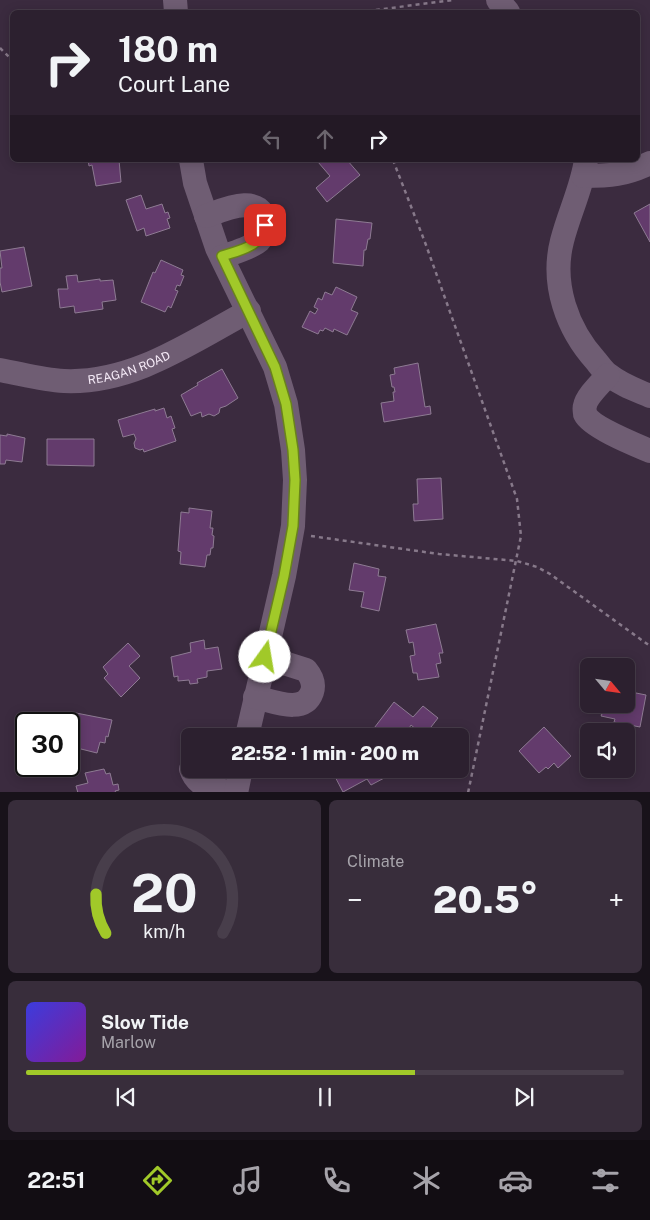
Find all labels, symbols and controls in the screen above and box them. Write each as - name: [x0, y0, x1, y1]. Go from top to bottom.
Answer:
- text: 180 m: [118, 29, 218, 70]
- icon: right: [35, 30, 100, 95]
- text: Court Lane: [118, 71, 230, 97]
- icon: left: [258, 125, 286, 153]
- icon: ahead: [311, 125, 339, 153]
- icon: right: [364, 125, 392, 153]
- pin: [244, 204, 286, 246]
- icon: arrive: [251, 211, 279, 239]
- street label: REAGAN ROAD: [87, 348, 173, 387]
- position arrow: [238, 630, 290, 682]
- north arrow: [580, 658, 635, 712]
- map controls: [580, 658, 635, 778]
- speed limit sign: 30: [15, 712, 80, 777]
- button: sound: [580, 723, 635, 778]
- text: 22:52 · 1 min · 200 m: [231, 742, 419, 764]
- text: Climate: [347, 852, 404, 871]
- text: 20: [131, 863, 198, 924]
- text: 20.5°: [433, 877, 538, 922]
- text: −: [347, 883, 363, 916]
- text: +: [608, 883, 624, 916]
- text: km/h: [143, 921, 186, 942]
- text: Slow Tide: [101, 1011, 189, 1033]
- text: Marlow: [101, 1033, 156, 1052]
- icon: previous: [112, 1083, 140, 1111]
- icon: pause: [311, 1083, 339, 1111]
- icon: next: [510, 1083, 538, 1111]
- icon: directions: [140, 1163, 175, 1198]
- icon: music: [230, 1163, 265, 1198]
- icon: phone: [319, 1163, 354, 1198]
- icon: climate: [409, 1163, 444, 1198]
- icon: car: [498, 1163, 533, 1198]
- icon: filters: [588, 1163, 623, 1198]
- text: 22:51: [27, 1167, 85, 1193]

